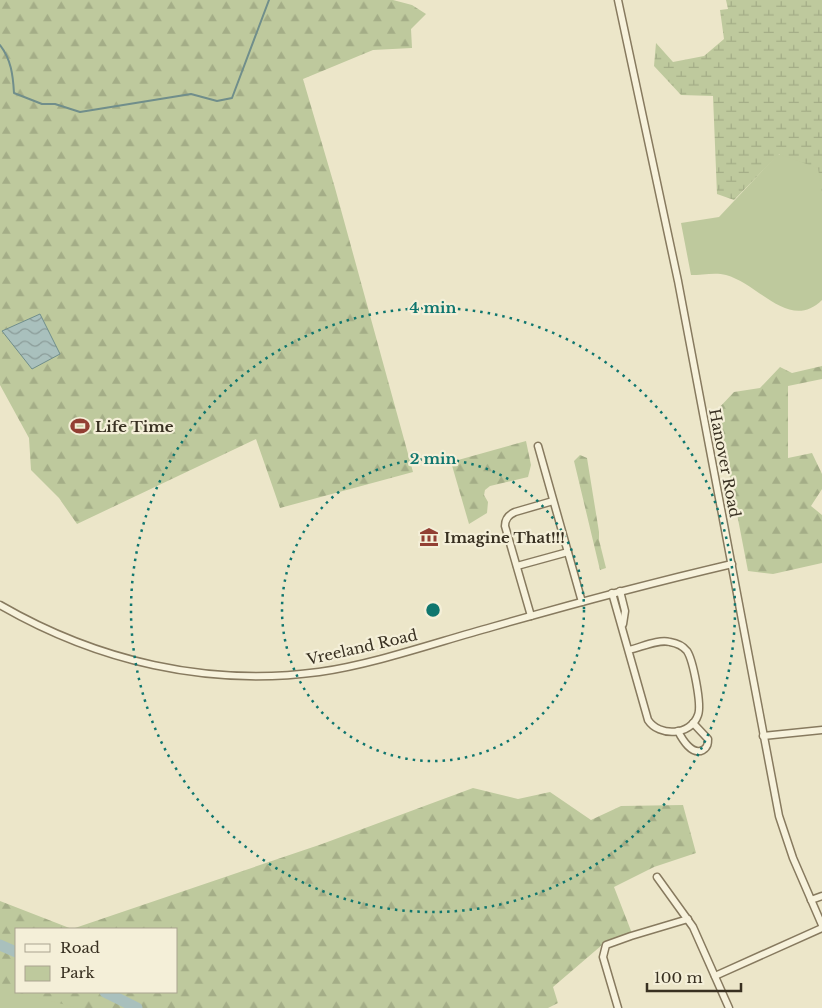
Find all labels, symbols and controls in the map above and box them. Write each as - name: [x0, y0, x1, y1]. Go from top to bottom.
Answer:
- text: 4 min: [410, 298, 457, 317]
- street label: Hanover Road: [705, 407, 745, 519]
- sports icon: Life Time: [69, 415, 91, 437]
- place label: Life Time: [95, 417, 174, 436]
- text: 2 min: [410, 449, 456, 468]
- museum icon: Imagine That!!!: [418, 526, 440, 548]
- place label: Imagine That!!!: [444, 528, 565, 547]
- centre of rings: [424, 601, 442, 619]
- street label: Vreeland Road: [304, 625, 419, 669]
- legend: [15, 928, 178, 993]
- text: Road: [60, 938, 100, 957]
- scale bar: [647, 960, 741, 992]
- text: Park: [60, 963, 96, 982]
- text: 100 m: [654, 968, 703, 987]

